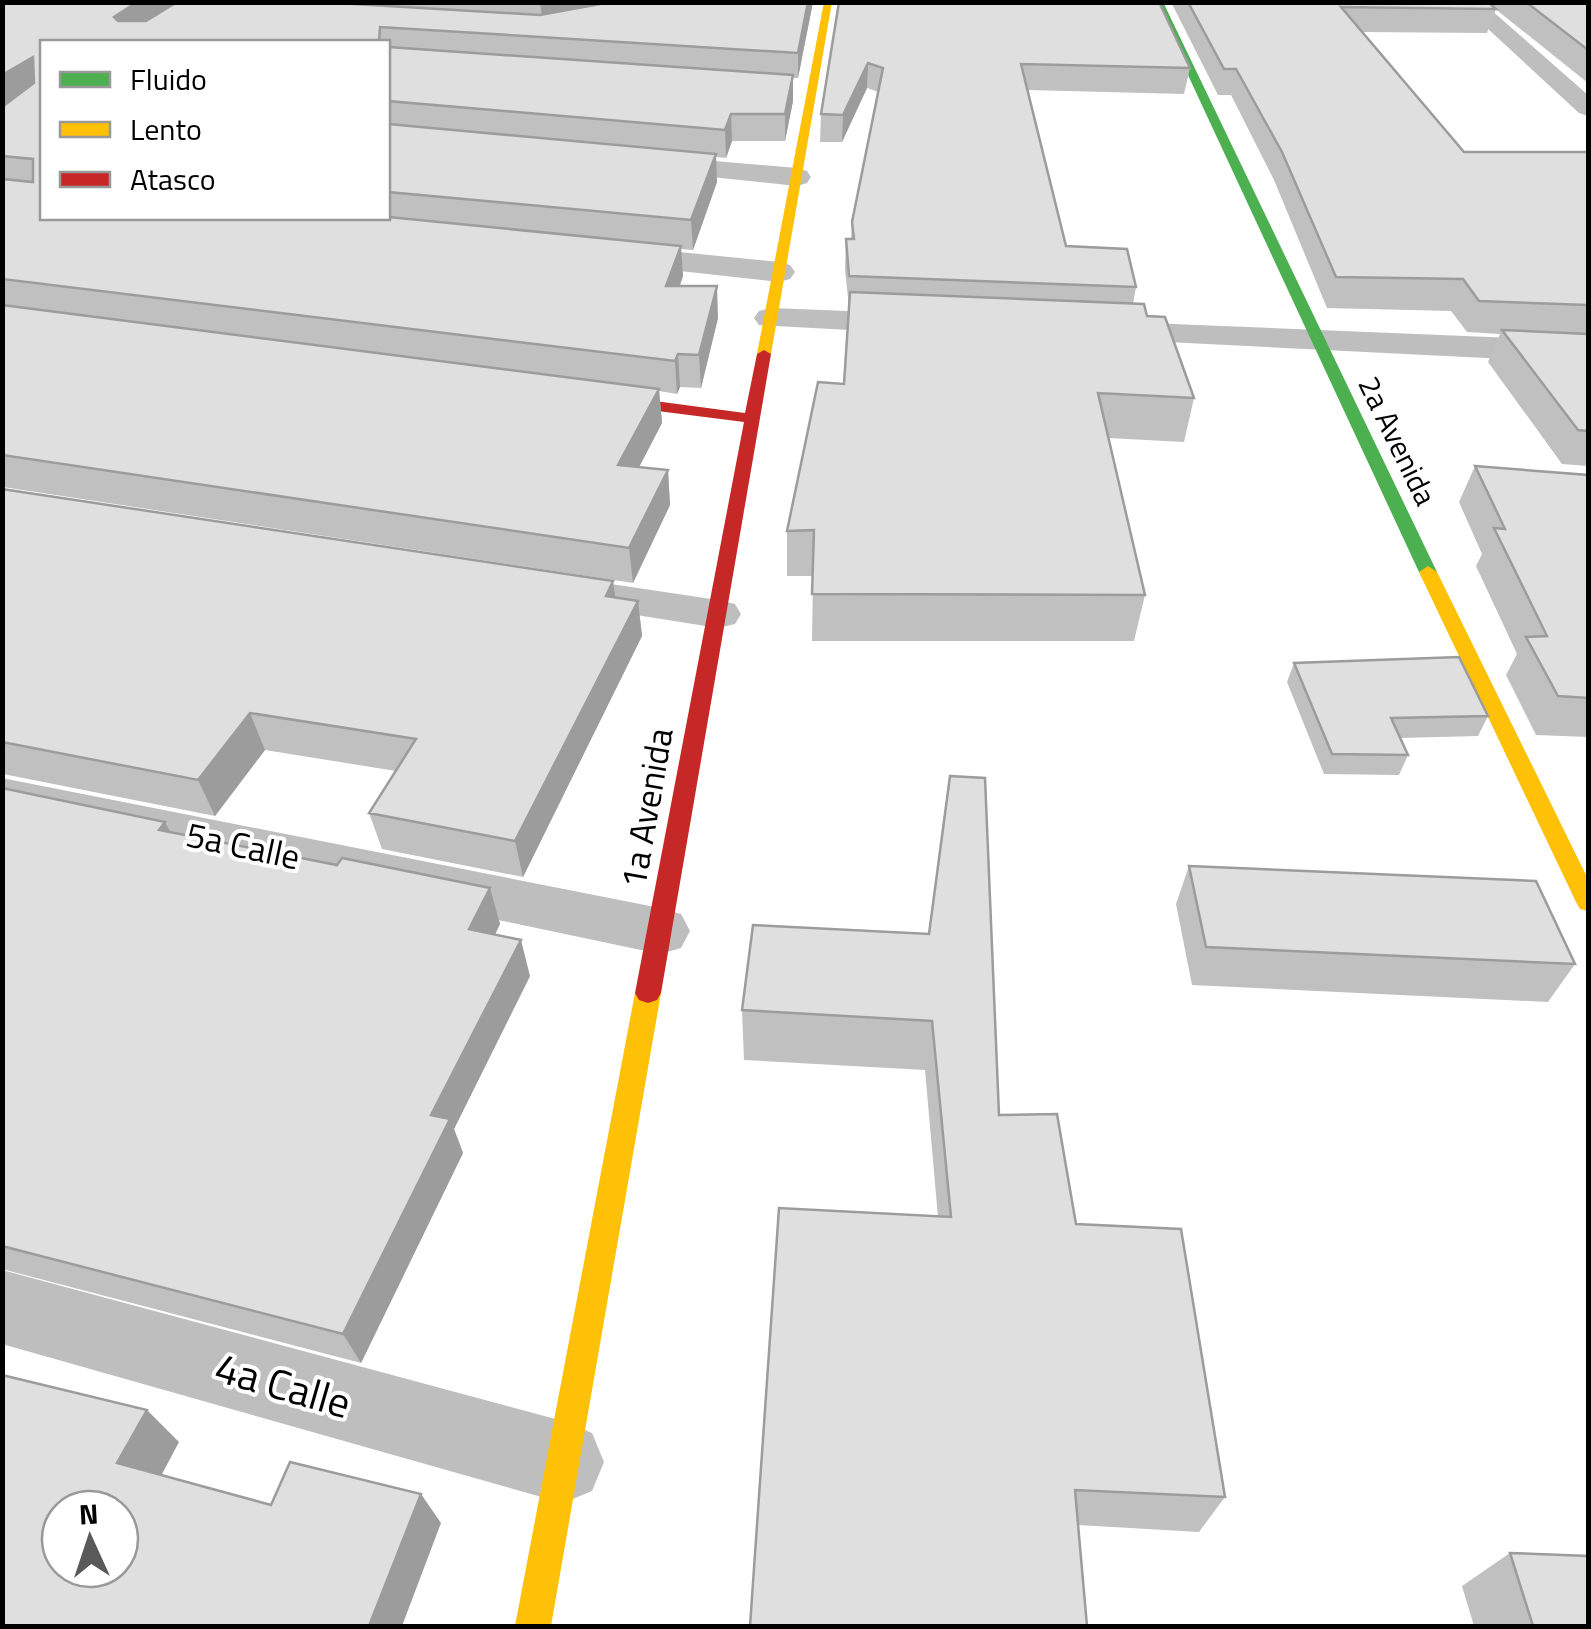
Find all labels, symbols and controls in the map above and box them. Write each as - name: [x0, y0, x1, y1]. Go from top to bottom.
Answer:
- legend: [40, 40, 390, 220]
- text: Fluido: [130, 56, 207, 102]
- text: Lento: [130, 106, 202, 152]
- text: Atasco: [130, 156, 216, 202]
- street label: 2a Avenida: [1347, 368, 1449, 513]
- street label: 1a Avenida: [605, 723, 687, 892]
- street label: 5a Calle: [181, 807, 305, 883]
- street label: 4a Calle: [208, 1334, 359, 1434]
- north arrow: [40, 1489, 140, 1589]
- text: N: [78, 1492, 99, 1536]

